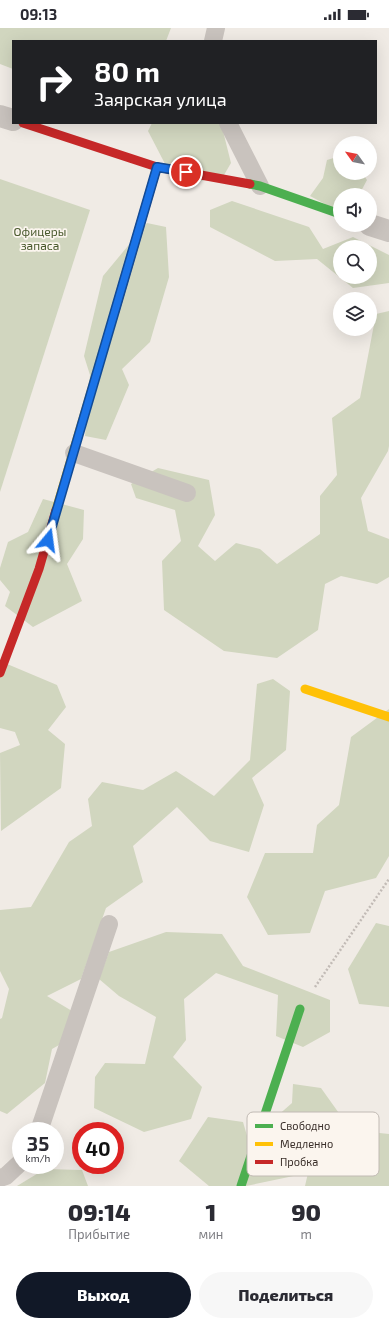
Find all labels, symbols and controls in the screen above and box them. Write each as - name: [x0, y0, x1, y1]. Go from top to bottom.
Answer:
- text: 09:13: [20, 5, 57, 23]
- text: 80 m: [94, 54, 160, 88]
- icon: right: [28, 56, 80, 108]
- text: Заярская улица: [94, 88, 227, 110]
- north arrow: [333, 136, 377, 180]
- map controls: [333, 136, 377, 336]
- pin: [169, 155, 203, 189]
- icon: arrive: [175, 161, 197, 183]
- button: sound: [333, 188, 377, 232]
- park label: Офицеры запаса: [14, 224, 66, 252]
- button: search: [333, 240, 377, 284]
- button: layers: [333, 292, 377, 336]
- position arrow: [27, 519, 69, 561]
- legend: [247, 1112, 379, 1176]
- text: Свободно: [280, 1119, 330, 1132]
- speed limit sign: 40: [72, 1122, 124, 1174]
- text: 35: [27, 1131, 49, 1155]
- text: Медленно: [280, 1137, 333, 1150]
- text: km/h: [26, 1152, 50, 1164]
- text: Пробка: [280, 1155, 318, 1168]
- text: 09:14: [68, 1197, 131, 1226]
- text: 1: [205, 1197, 216, 1226]
- text: 90: [291, 1197, 321, 1226]
- text: Прибытие: [68, 1226, 130, 1242]
- text: мин: [198, 1226, 223, 1242]
- text: m: [300, 1226, 312, 1242]
- button: Выход: [16, 1272, 191, 1318]
- button: Поделиться: [199, 1272, 373, 1318]

